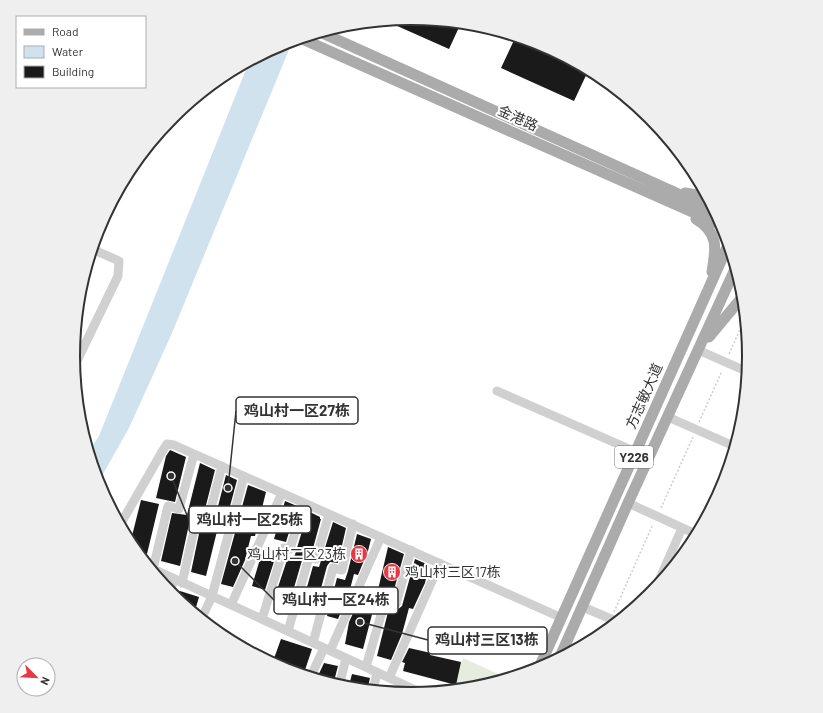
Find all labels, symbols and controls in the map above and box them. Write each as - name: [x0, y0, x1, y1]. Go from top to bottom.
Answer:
- legend: [16, 16, 146, 88]
- text: Road: [52, 24, 79, 38]
- text: Water: [52, 44, 84, 58]
- text: Building: [52, 64, 94, 78]
- street label: 金港路: [496, 101, 541, 134]
- street label: 方志敏大道: [622, 360, 666, 431]
- callout: 鸡山村一区27栋: [236, 397, 358, 424]
- text: 鸡山村一区27栋: [244, 401, 350, 419]
- road number: Y226: [615, 446, 653, 468]
- callout: 鸡山村一区25栋: [189, 506, 311, 533]
- text: 鸡山村一区25栋: [197, 510, 303, 528]
- building icon: 鸡山村二区23栋: [349, 544, 369, 564]
- place label: 鸡山村二区23栋: [247, 545, 346, 562]
- building icon: 鸡山村三区17栋: [382, 562, 402, 582]
- place label: 鸡山村三区17栋: [405, 563, 501, 580]
- callout: 鸡山村一区24栋: [274, 587, 398, 614]
- text: 鸡山村一区24栋: [282, 590, 390, 608]
- callout: 鸡山村三区13栋: [428, 627, 547, 654]
- text: 鸡山村三区13栋: [435, 630, 539, 648]
- north arrow: [16, 657, 56, 697]
- text: N: [38, 675, 53, 687]

